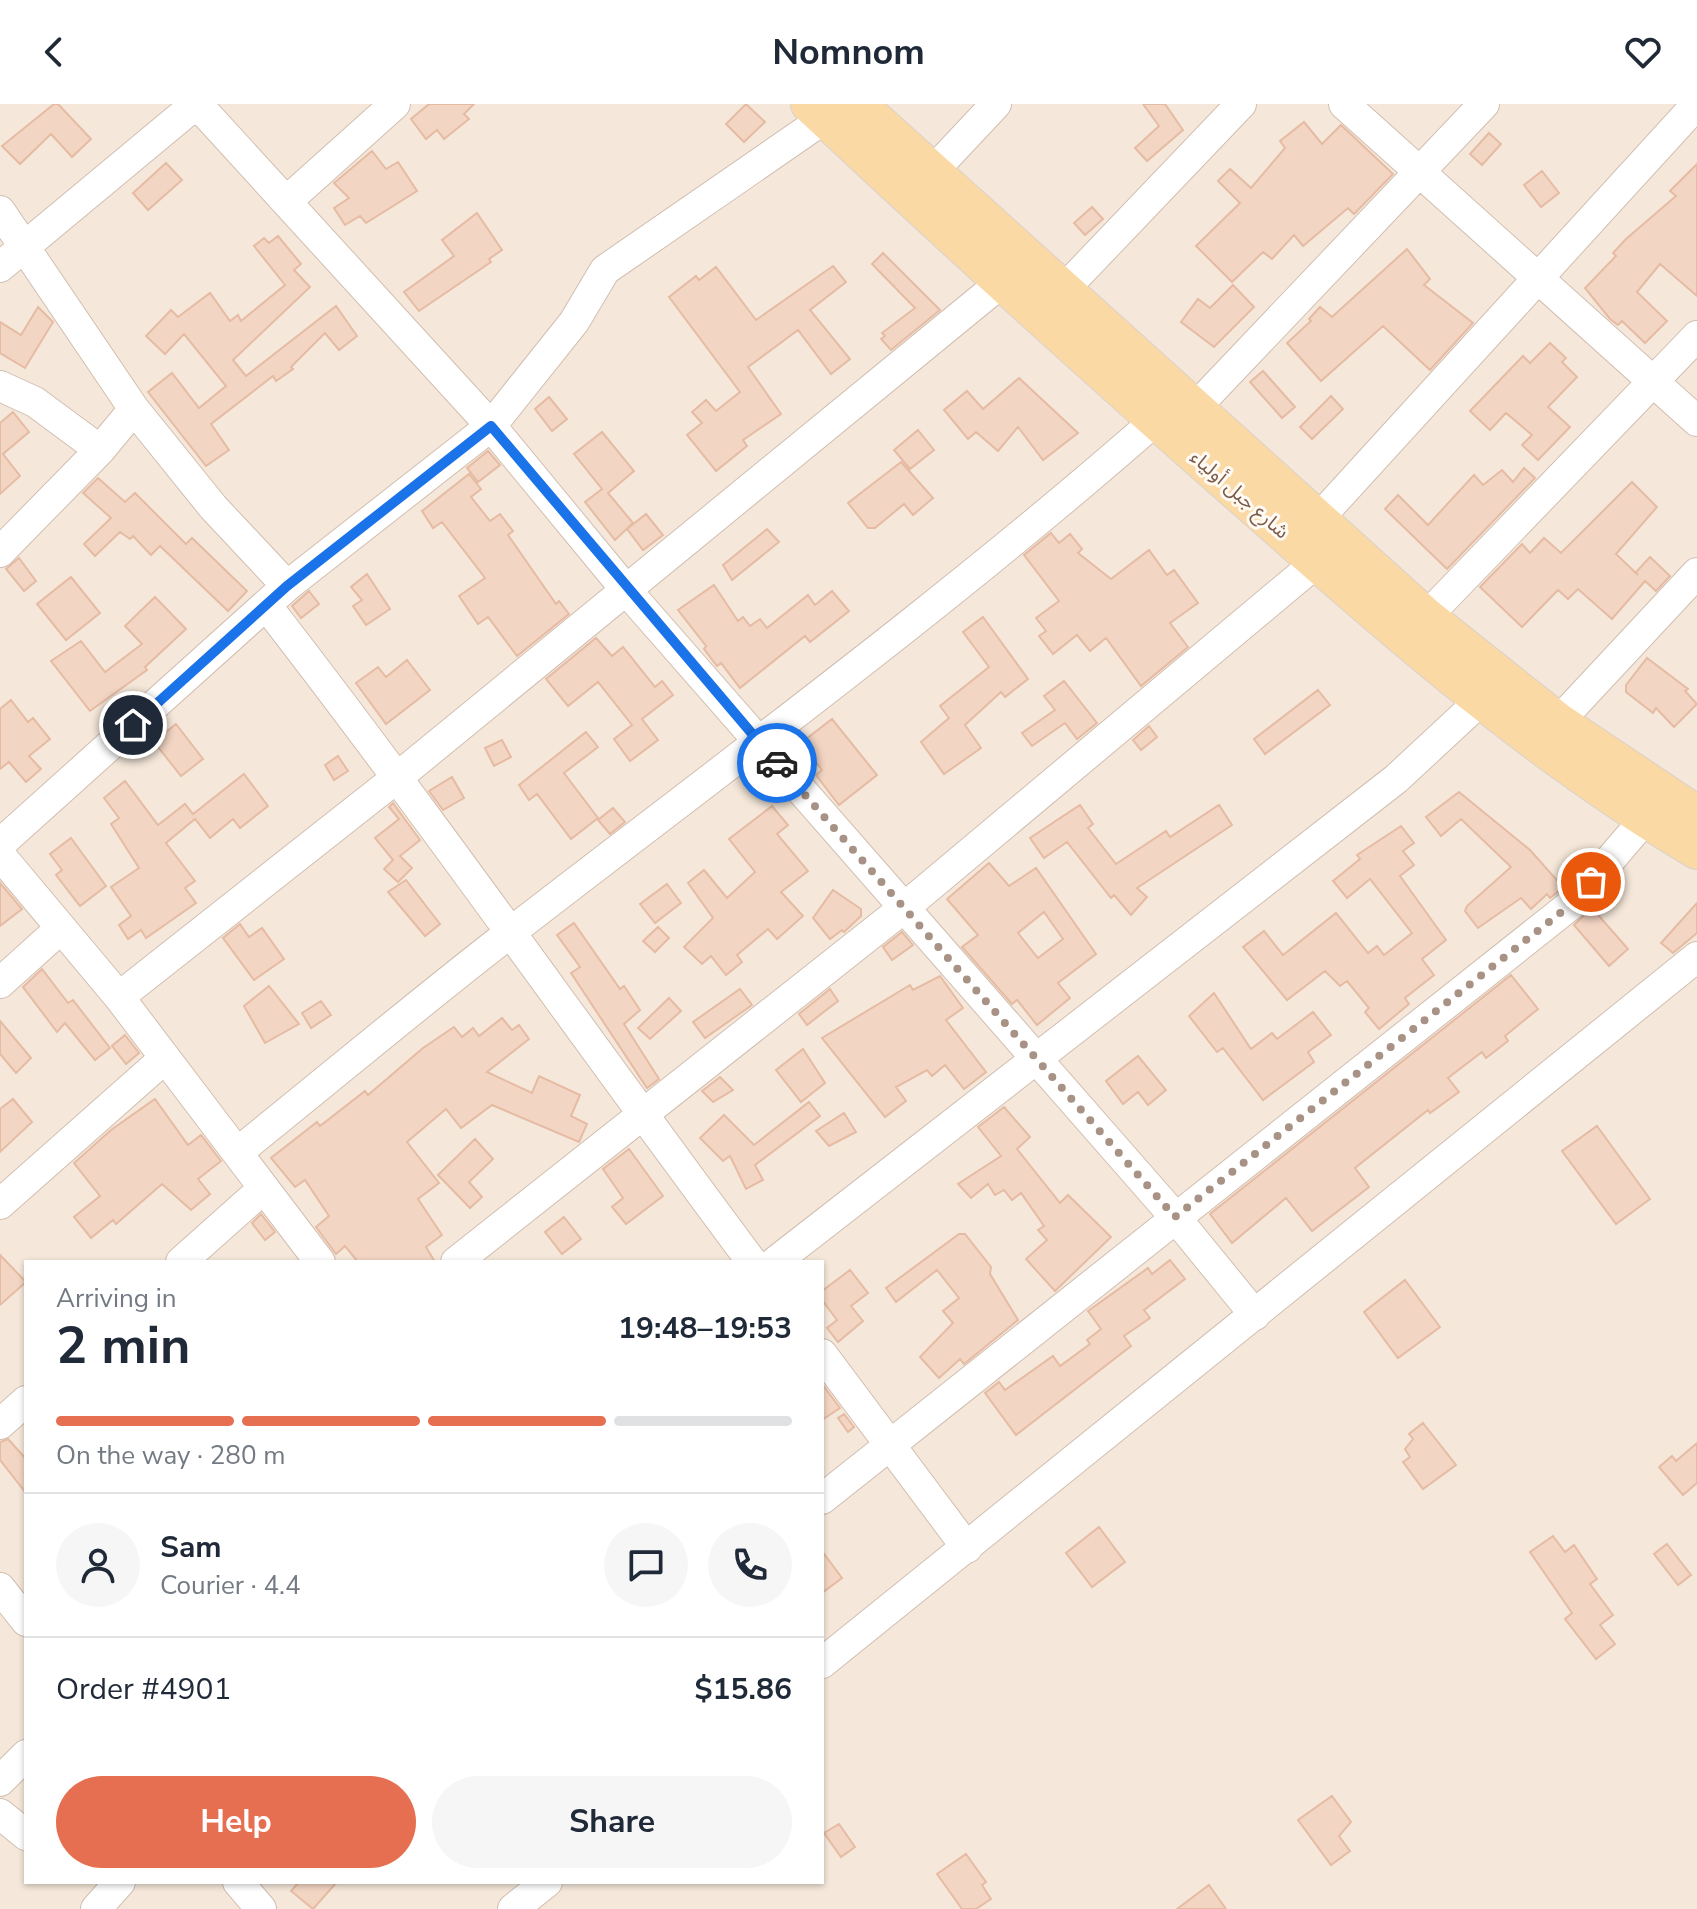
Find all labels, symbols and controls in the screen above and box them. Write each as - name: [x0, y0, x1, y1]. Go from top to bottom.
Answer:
- text: Nomnom: [772, 28, 925, 77]
- icon: back: [32, 30, 76, 74]
- icon: heart: [1621, 30, 1665, 74]
- street label: شارع جبل أولياء: [1184, 444, 1295, 546]
- pin: [99, 691, 167, 759]
- icon: home: [111, 703, 155, 747]
- courier: [737, 723, 817, 803]
- icon: car: [755, 741, 799, 785]
- pin: [1557, 848, 1625, 916]
- icon: bag: [1569, 860, 1613, 904]
- text: Arriving in: [56, 1281, 177, 1316]
- text: 19:48–19:53: [618, 1308, 792, 1349]
- text: 2 min: [56, 1310, 191, 1381]
- text: On the way · 280 m: [56, 1438, 285, 1473]
- button: person: [56, 1523, 140, 1607]
- button: chat: [604, 1523, 688, 1607]
- button: phone: [708, 1523, 792, 1607]
- text: Sam: [160, 1527, 222, 1568]
- text: Courier · 4.4: [160, 1568, 301, 1603]
- text: Order #4901: [56, 1669, 231, 1710]
- text: $15.86: [695, 1669, 792, 1710]
- button: Help: [56, 1776, 416, 1868]
- button: Share: [432, 1776, 792, 1868]

